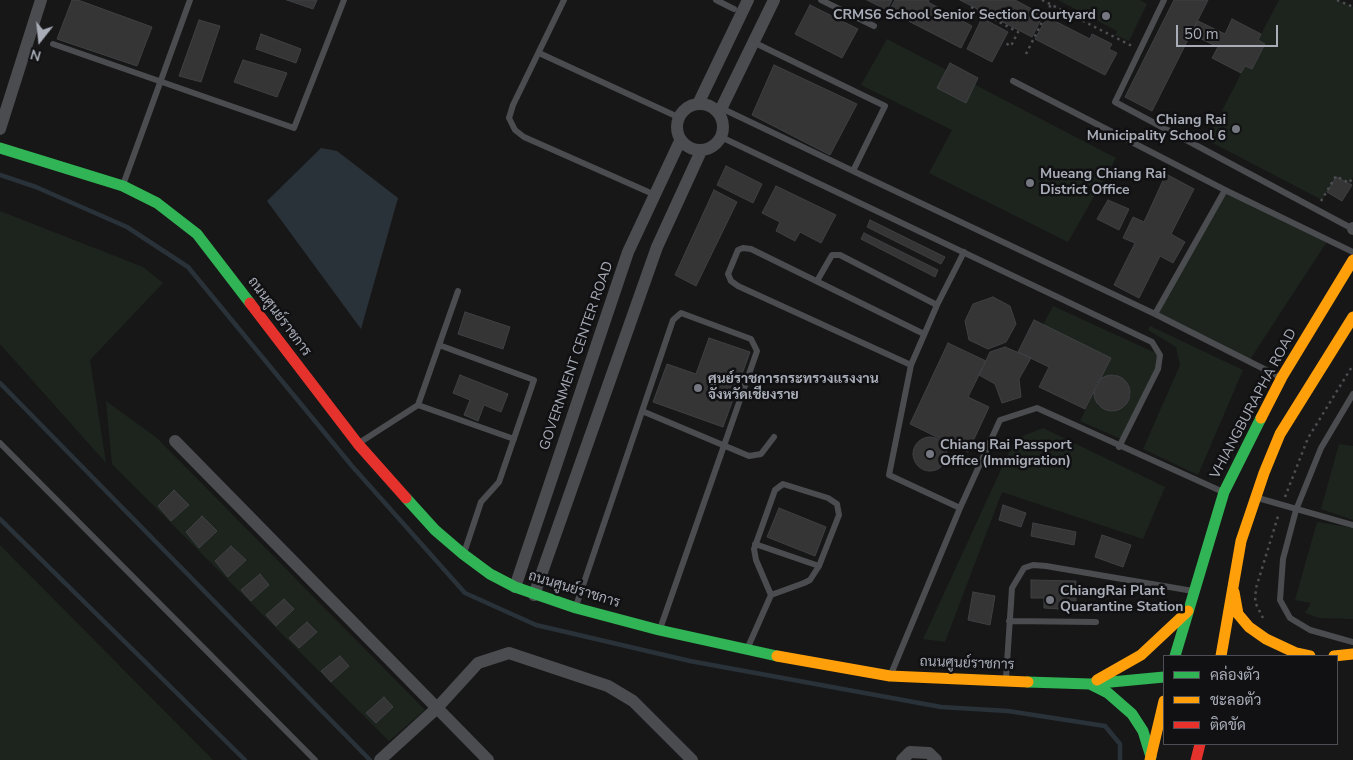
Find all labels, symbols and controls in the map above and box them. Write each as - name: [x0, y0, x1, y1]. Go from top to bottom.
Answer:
- place label: CRMS6 School Senior Section Courtyard: [833, 8, 1096, 24]
- marker: CRMS6 School Senior Section Courtyard: [1100, 10, 1112, 22]
- north arrow: [15, 15, 65, 65]
- scale bar: [1178, 15, 1280, 47]
- text: 50 m: [1184, 24, 1219, 44]
- text: N: [28, 44, 43, 65]
- place label: Chiang Rai Municipality School 6: [1087, 113, 1226, 146]
- marker: Chiang Rai Municipality School 6: [1230, 123, 1242, 135]
- place label: Mueang Chiang Rai District Office: [1040, 167, 1166, 200]
- marker: Mueang Chiang Rai District Office: [1024, 177, 1036, 189]
- street label: GOVERNMENT CENTER ROAD: [537, 259, 617, 453]
- street label: ถนนศูนย์ราชการ: [244, 274, 314, 360]
- street label: VHIANGBURAPHA ROAD: [1207, 326, 1301, 482]
- place label: ศูนย์ราชการกระทรวงแรงงาน จังหวัดเชียงราย: [708, 372, 879, 404]
- marker: ศูนย์ราชการกระทรวงแรงงาน จังหวัดเชียงราย: [692, 382, 704, 394]
- place label: Chiang Rai Passport Office (Immigration): [940, 438, 1072, 471]
- marker: Chiang Rai Passport Office (Immigration): [924, 448, 936, 460]
- street label: ถนนศูนย์ราชการ: [526, 568, 622, 612]
- place label: ChiangRai Plant Quarantine Station: [1060, 584, 1184, 616]
- marker: ChiangRai Plant Quarantine Station: [1044, 594, 1056, 606]
- street label: ถนนศูนย์ราชการ: [919, 654, 1015, 674]
- legend: [1163, 655, 1338, 745]
- text: คล่องตัว: [1210, 665, 1260, 685]
- text: ชะลอตัว: [1210, 690, 1261, 710]
- text: ติดขัด: [1210, 715, 1246, 735]

